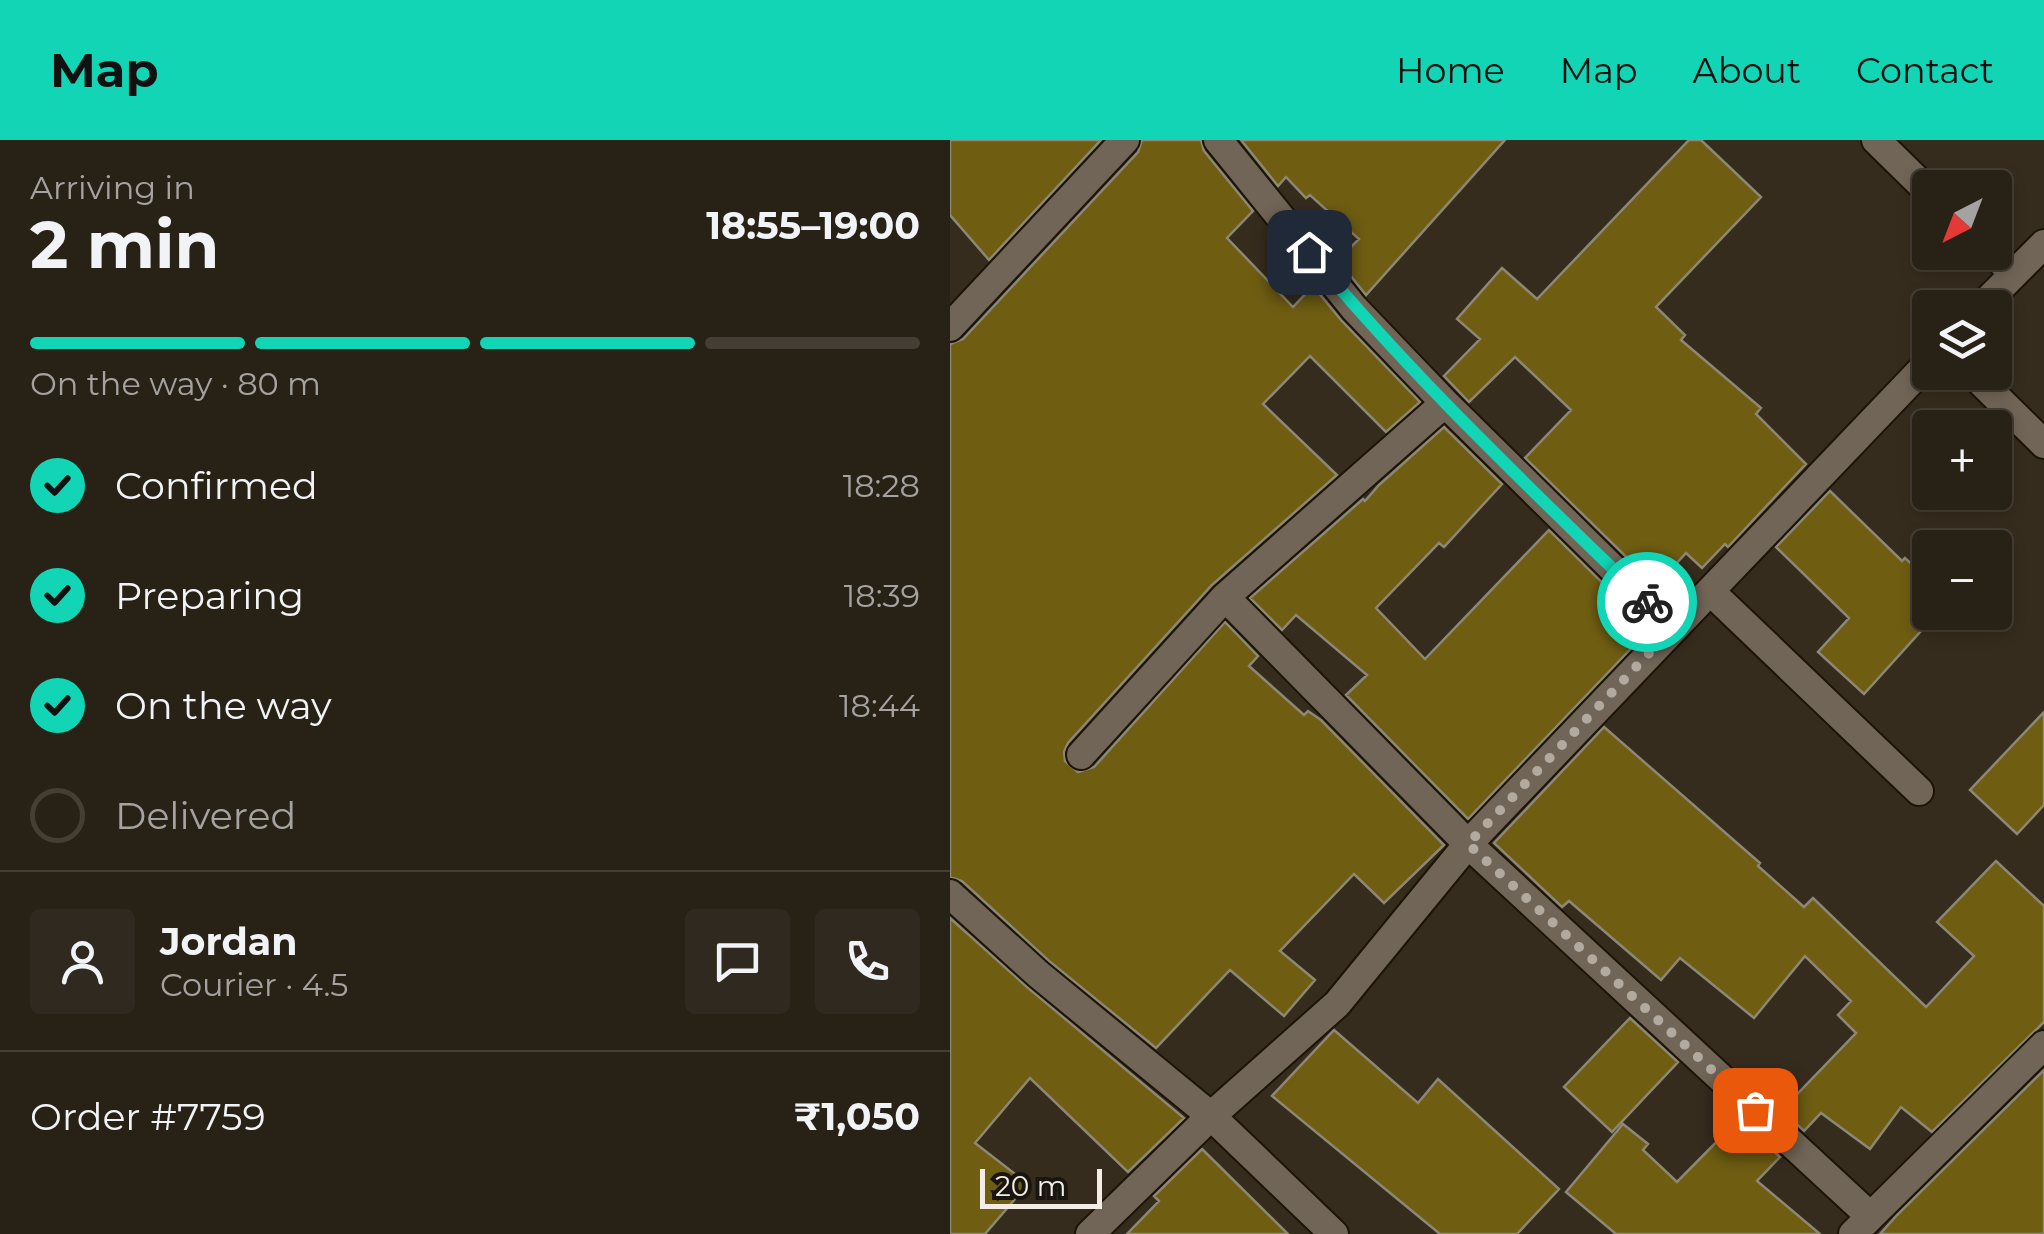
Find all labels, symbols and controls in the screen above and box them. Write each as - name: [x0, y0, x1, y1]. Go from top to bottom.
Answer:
- text: Map: [50, 41, 159, 99]
- text: Home: [1396, 49, 1505, 92]
- text: Map: [1560, 49, 1638, 92]
- text: About: [1693, 49, 1801, 92]
- text: Contact: [1856, 49, 1994, 92]
- text: Arriving in: [30, 168, 195, 207]
- north arrow: [1912, 170, 2012, 270]
- map controls: [1912, 170, 2012, 630]
- text: 18:55–19:00: [706, 202, 920, 249]
- text: 2 min: [30, 205, 219, 284]
- pin: [1267, 210, 1352, 295]
- icon: home: [1282, 225, 1337, 280]
- button: layers: [1912, 290, 2012, 390]
- text: On the way · 80 m: [30, 364, 321, 403]
- button: +: [1912, 410, 2012, 510]
- icon: check: [30, 458, 85, 513]
- text: Confirmed: [115, 462, 318, 509]
- text: 18:28: [843, 466, 920, 505]
- button: −: [1912, 530, 2012, 630]
- courier: [1597, 552, 1697, 652]
- icon: check: [30, 568, 85, 623]
- text: Preparing: [115, 572, 304, 619]
- icon: bike: [1620, 575, 1675, 630]
- text: 18:39: [844, 576, 920, 615]
- icon: check: [30, 678, 85, 733]
- text: On the way: [115, 682, 332, 729]
- text: 18:44: [839, 686, 920, 725]
- text: Delivered: [115, 792, 296, 839]
- button: person: [30, 909, 135, 1014]
- button: chat: [685, 909, 790, 1014]
- button: phone: [815, 909, 920, 1014]
- text: Jordan: [160, 918, 298, 965]
- text: Courier · 4.5: [160, 965, 348, 1004]
- pin: [1713, 1068, 1798, 1153]
- icon: bag: [1728, 1083, 1783, 1138]
- text: Order #7759: [30, 1093, 266, 1140]
- text: ₹1,050: [794, 1093, 920, 1140]
- scale bar: [980, 1164, 1102, 1208]
- text: 20 m: [995, 1169, 1066, 1203]

